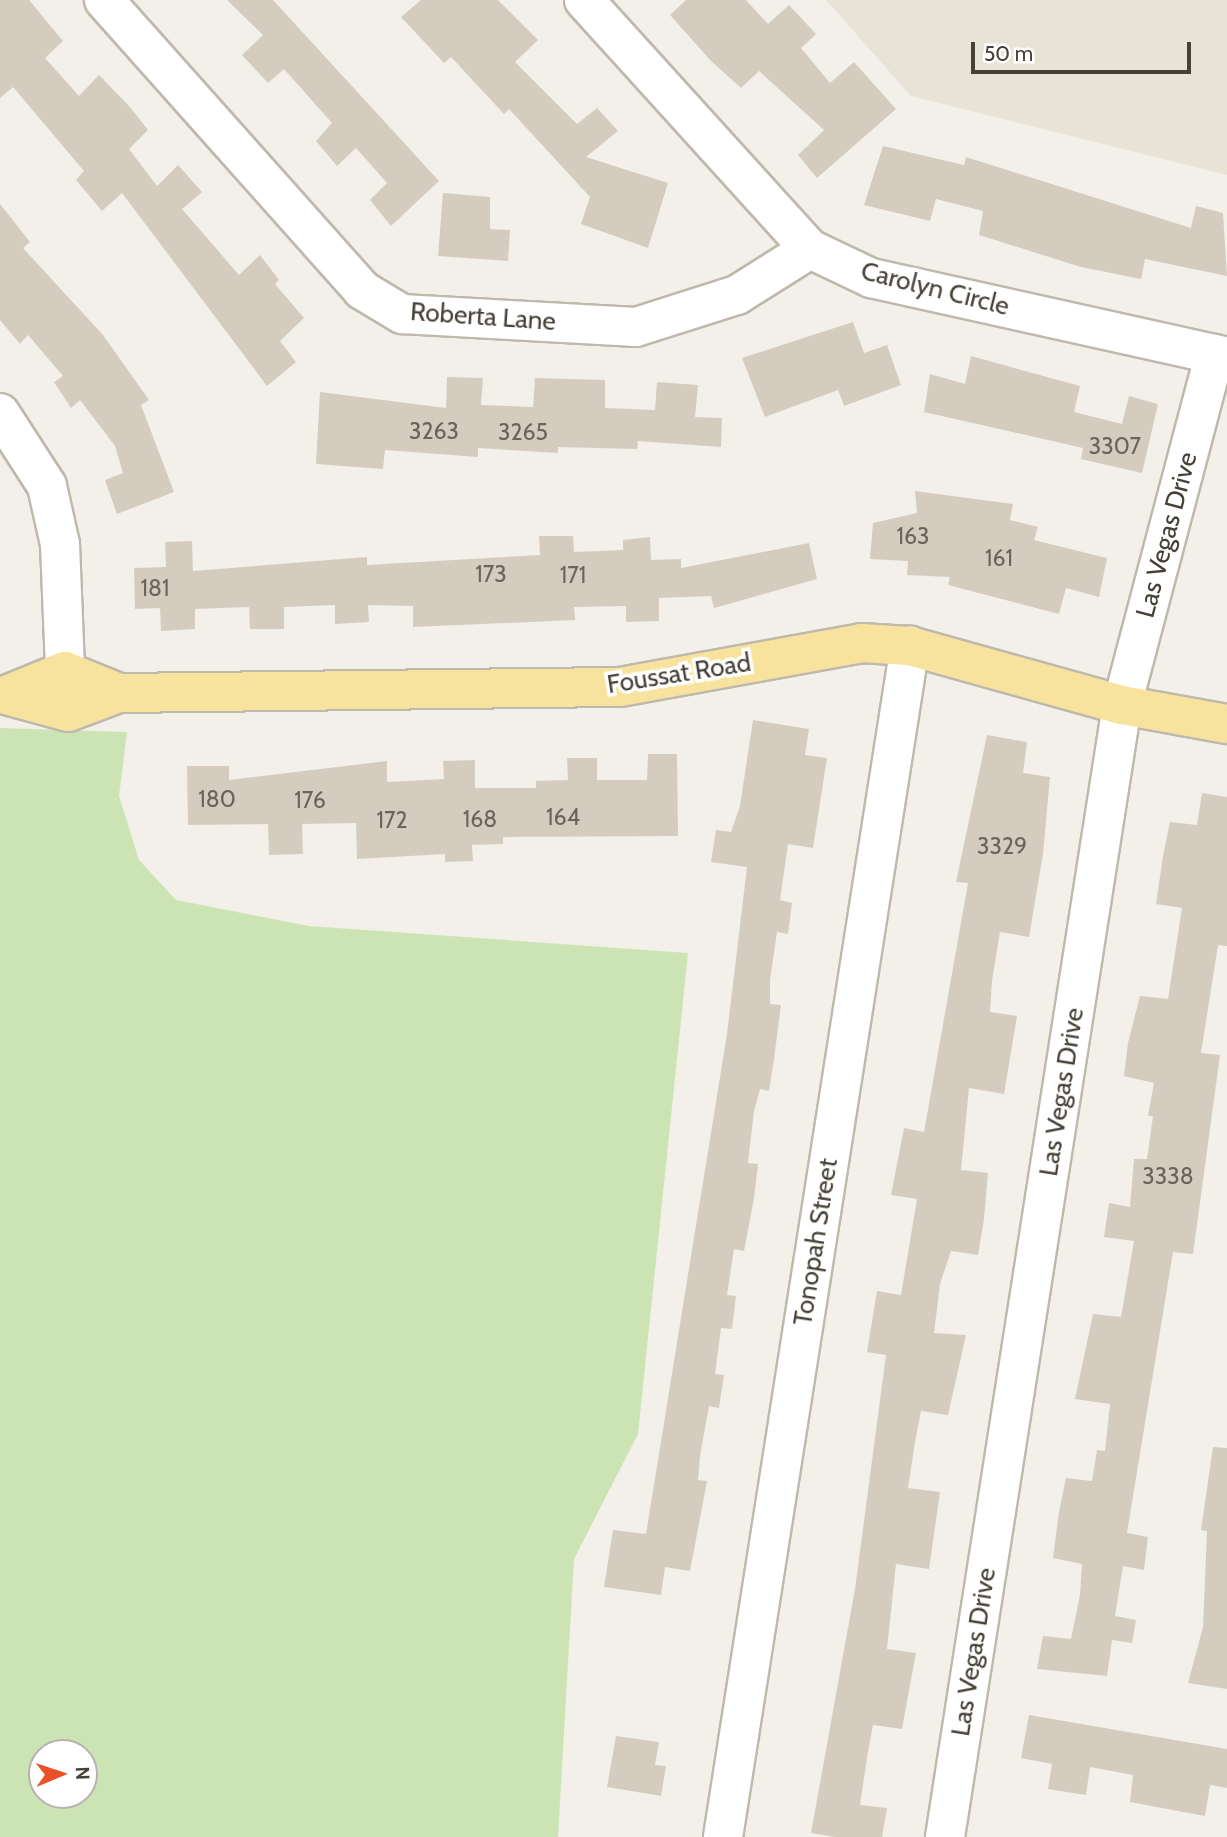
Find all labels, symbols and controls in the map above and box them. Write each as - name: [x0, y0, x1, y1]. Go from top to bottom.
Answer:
- scale bar: [975, 28, 1196, 72]
- text: 50 m: [984, 41, 1033, 66]
- street label: Carolyn Circle: [858, 256, 1012, 322]
- street label: Roberta Lane: [409, 296, 557, 338]
- house number: 3263: [409, 417, 459, 445]
- house number: 3265: [498, 418, 548, 446]
- house number: 3307: [1089, 432, 1141, 460]
- street label: Las Vegas Drive: [1130, 449, 1204, 621]
- house number: 163: [896, 522, 930, 550]
- house number: 161: [985, 544, 1013, 572]
- house number: 173: [475, 560, 507, 588]
- house number: 171: [560, 561, 586, 589]
- house number: 181: [141, 574, 169, 602]
- street label: Foussat Road: [605, 647, 753, 701]
- house number: 180: [198, 785, 236, 813]
- house number: 176: [294, 786, 326, 814]
- house number: 164: [546, 803, 580, 831]
- house number: 168: [463, 805, 497, 833]
- house number: 172: [376, 806, 408, 834]
- house number: 3329: [977, 832, 1027, 860]
- street label: Las Vegas Drive: [1033, 1006, 1091, 1178]
- street label: Tonopah Street: [787, 1156, 845, 1328]
- house number: 3338: [1142, 1162, 1194, 1190]
- street label: Las Vegas Drive: [945, 1566, 1003, 1738]
- north arrow: [28, 1739, 98, 1809]
- text: N: [71, 1766, 94, 1780]

